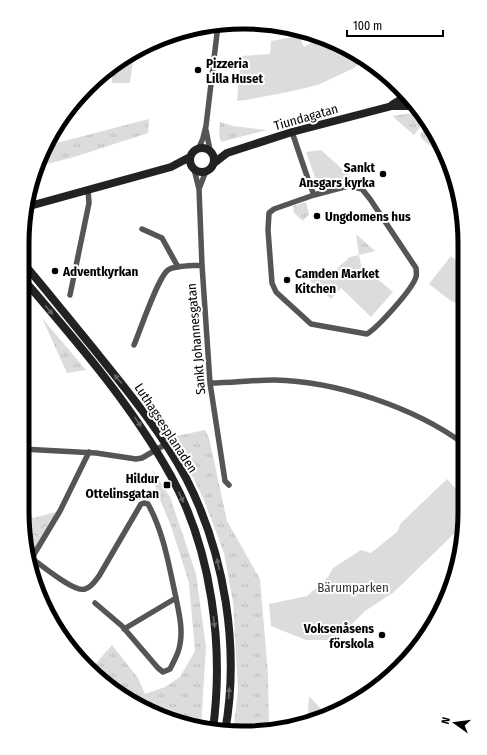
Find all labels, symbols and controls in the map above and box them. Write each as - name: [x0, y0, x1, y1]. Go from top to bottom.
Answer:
- scale bar: [347, 12, 443, 38]
- text: 100 m: [353, 19, 382, 33]
- place label: Pizzeria Lilla Huset: [206, 56, 263, 86]
- marker: Pizzeria Lilla Huset: [193, 65, 203, 75]
- street label: Tiundagatan: [272, 101, 340, 133]
- place label: Sankt Ansgars kyrka: [298, 160, 376, 190]
- marker: Sankt Ansgars kyrka: [378, 169, 388, 179]
- place label: Ungdomens hus: [325, 209, 411, 224]
- marker: Ungdomens hus: [312, 211, 322, 221]
- place label: Adventkyrkan: [62, 264, 139, 279]
- marker: Adventkyrkan: [50, 266, 60, 276]
- place label: Camden Market Kitchen: [295, 266, 380, 296]
- marker: Camden Market Kitchen: [282, 275, 292, 285]
- street label: Sankt Johannesgatan: [184, 283, 208, 395]
- one-way arrow: [44, 304, 53, 315]
- one-way arrow: [114, 373, 122, 384]
- street label: Luthagsesplanaden: [132, 381, 200, 475]
- one-way arrow: [134, 417, 142, 428]
- place label: Hildur Ottelinsgatan: [86, 471, 159, 501]
- marker: Hildur Ottelinsgatan: [162, 480, 172, 490]
- one-way arrow: [178, 491, 184, 503]
- one-way arrow: [214, 558, 220, 570]
- park label: Bärumparken: [317, 580, 389, 595]
- one-way arrow: [210, 616, 217, 628]
- place label: Voksenåsens förskola: [303, 621, 375, 651]
- marker: Voksenåsens förskola: [377, 630, 387, 640]
- one-way arrow: [226, 687, 233, 699]
- north arrow: [435, 703, 475, 743]
- text: N: [439, 716, 453, 725]

